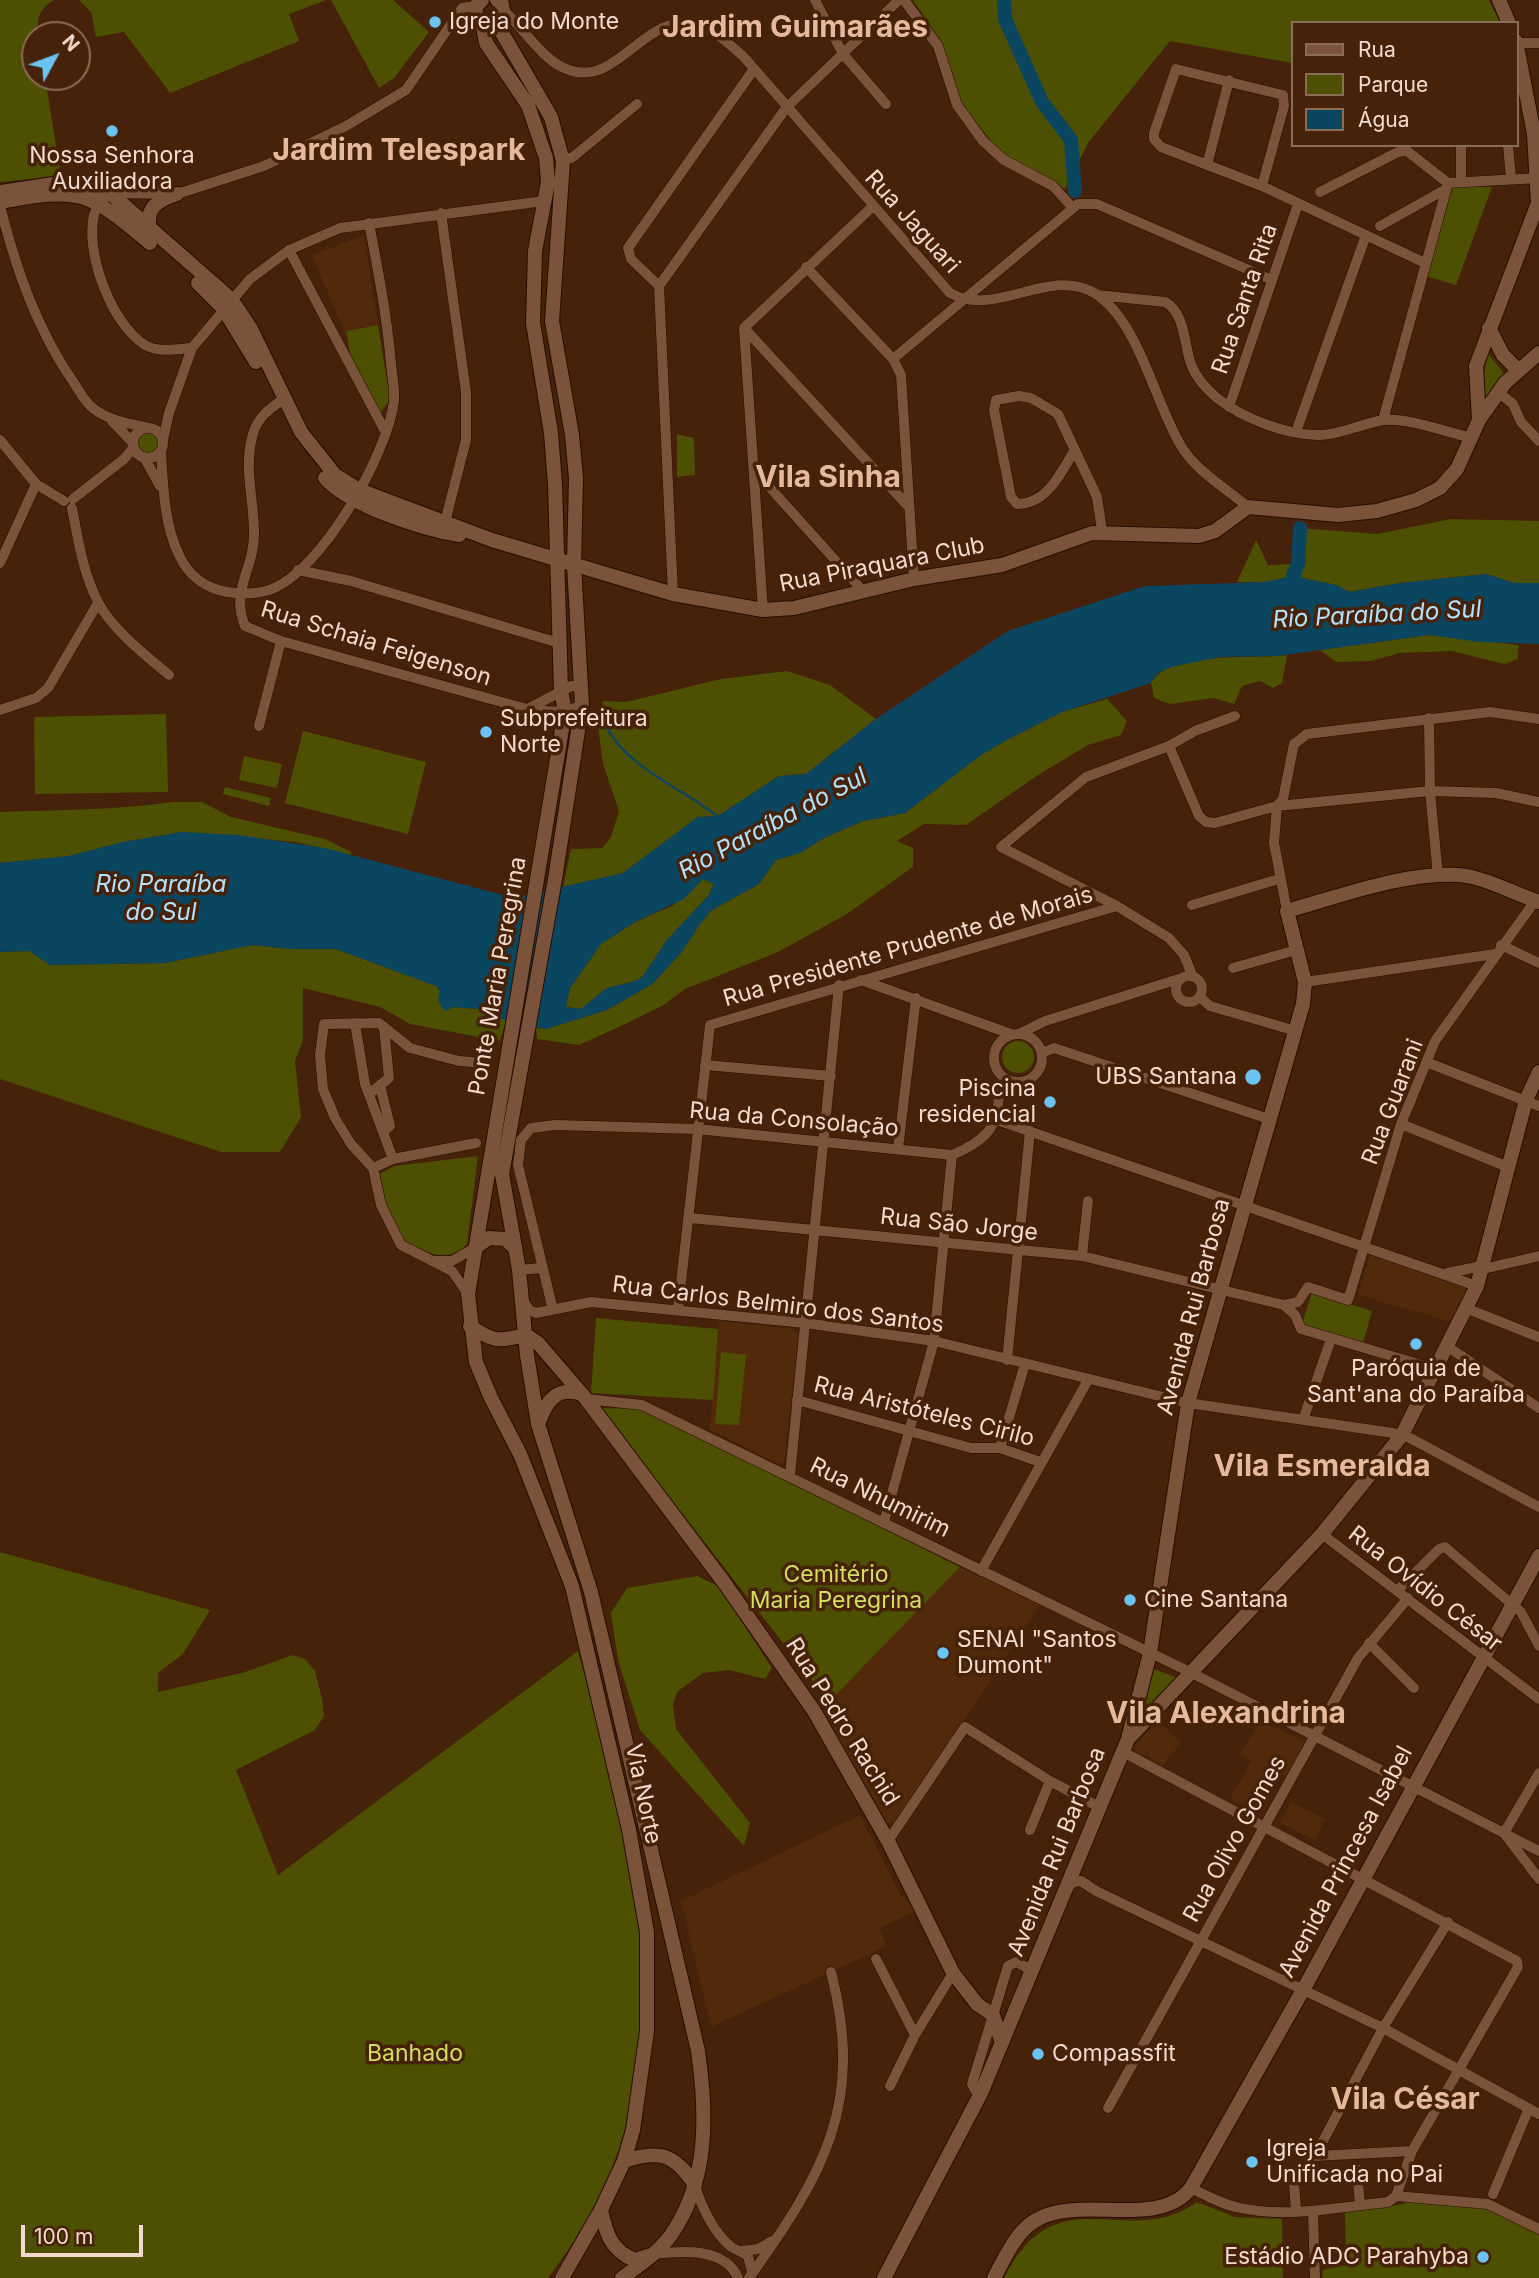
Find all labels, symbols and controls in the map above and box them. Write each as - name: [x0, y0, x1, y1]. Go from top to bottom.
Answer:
- place label: Igreja do Monte: [449, 8, 619, 36]
- district label: Jardim Guimarães: [662, 10, 928, 46]
- marker: Igreja do Monte: [427, 14, 443, 30]
- north arrow: [21, 21, 91, 91]
- legend: [1290, 21, 1518, 147]
- text: N: [57, 30, 84, 56]
- text: Rua: [1358, 37, 1396, 62]
- text: Parque: [1358, 72, 1428, 97]
- text: Água: [1358, 107, 1410, 132]
- marker: Nossa Senhora Auxiliadora: [104, 123, 120, 139]
- district label: Jardim Telespark: [272, 133, 526, 169]
- place label: Nossa Senhora Auxiliadora: [29, 142, 195, 196]
- street label: Rua Jaguari: [859, 165, 965, 279]
- street label: Rua Santa Rita: [1206, 220, 1284, 378]
- district label: Vila Sinha: [755, 460, 901, 496]
- street label: Rua Piraquara Club: [777, 532, 987, 598]
- water label: Rio Paraíba do Sul: [1272, 595, 1482, 635]
- street label: Rua Schaia Feigenson: [257, 596, 495, 692]
- place label: Subprefeitura Norte: [500, 705, 648, 759]
- marker: Subprefeitura Norte: [478, 724, 494, 740]
- water label: Rio Paraíba do Sul: [674, 762, 872, 886]
- street label: Ponte Maria Peregrina: [463, 855, 533, 1097]
- water label: Rio Paraíba do Sul: [96, 871, 226, 927]
- street label: Rua Presidente Prudente de Morais: [720, 881, 1096, 1013]
- street label: Rua Guarani: [1356, 1035, 1430, 1169]
- place label: UBS Santana: [1095, 1063, 1237, 1091]
- marker: UBS Santana: [1243, 1067, 1263, 1087]
- place label: Piscina residencial: [918, 1075, 1036, 1129]
- marker: Piscina residencial: [1042, 1094, 1058, 1110]
- street label: Rua da Consolação: [688, 1097, 900, 1143]
- street label: Avenida Rui Barbosa: [1152, 1196, 1236, 1418]
- street label: Rua São Jorge: [879, 1203, 1039, 1247]
- street label: Rua Carlos Belmiro dos Santos: [611, 1271, 945, 1339]
- marker: Paróquia de Sant'ana do Paraíba: [1408, 1336, 1424, 1352]
- place label: Paróquia de Sant'ana do Paraíba: [1307, 1355, 1525, 1409]
- street label: Rua Aristóteles Cirilo: [811, 1371, 1037, 1453]
- district label: Vila Esmeralda: [1213, 1449, 1431, 1485]
- street label: Rua Nhumirim: [805, 1452, 955, 1544]
- street label: Rua Ovídio César: [1343, 1520, 1507, 1658]
- park label: Cemitério Maria Peregrina: [750, 1561, 922, 1615]
- place label: Cine Santana: [1144, 1586, 1288, 1614]
- marker: Cine Santana: [1122, 1592, 1138, 1608]
- place label: SENAI "Santos Dumont": [957, 1626, 1117, 1680]
- street label: Rua Pedro Rachid: [779, 1633, 905, 1811]
- marker: SENAI "Santos Dumont": [935, 1645, 951, 1661]
- district label: Vila Alexandrina: [1106, 1696, 1346, 1732]
- street label: Via Norte: [619, 1741, 667, 1847]
- street label: Avenida Princesa Isabel: [1273, 1742, 1419, 1982]
- street label: Avenida Rui Barbosa: [1002, 1743, 1112, 1961]
- street label: Rua Olivo Gomes: [1178, 1751, 1292, 1927]
- park label: Banhado: [367, 2040, 463, 2068]
- place label: Compassfit: [1052, 2040, 1176, 2068]
- marker: Compassfit: [1030, 2046, 1046, 2062]
- district label: Vila César: [1330, 2082, 1480, 2118]
- place label: Igreja Unificada no Pai: [1266, 2135, 1443, 2189]
- marker: Igreja Unificada no Pai: [1244, 2154, 1260, 2170]
- scale bar: [24, 2212, 147, 2256]
- text: 100 m: [34, 2224, 93, 2249]
- place label: Estádio ADC Parahyba: [1224, 2243, 1469, 2271]
- marker: Estádio ADC Parahyba: [1475, 2249, 1491, 2265]

